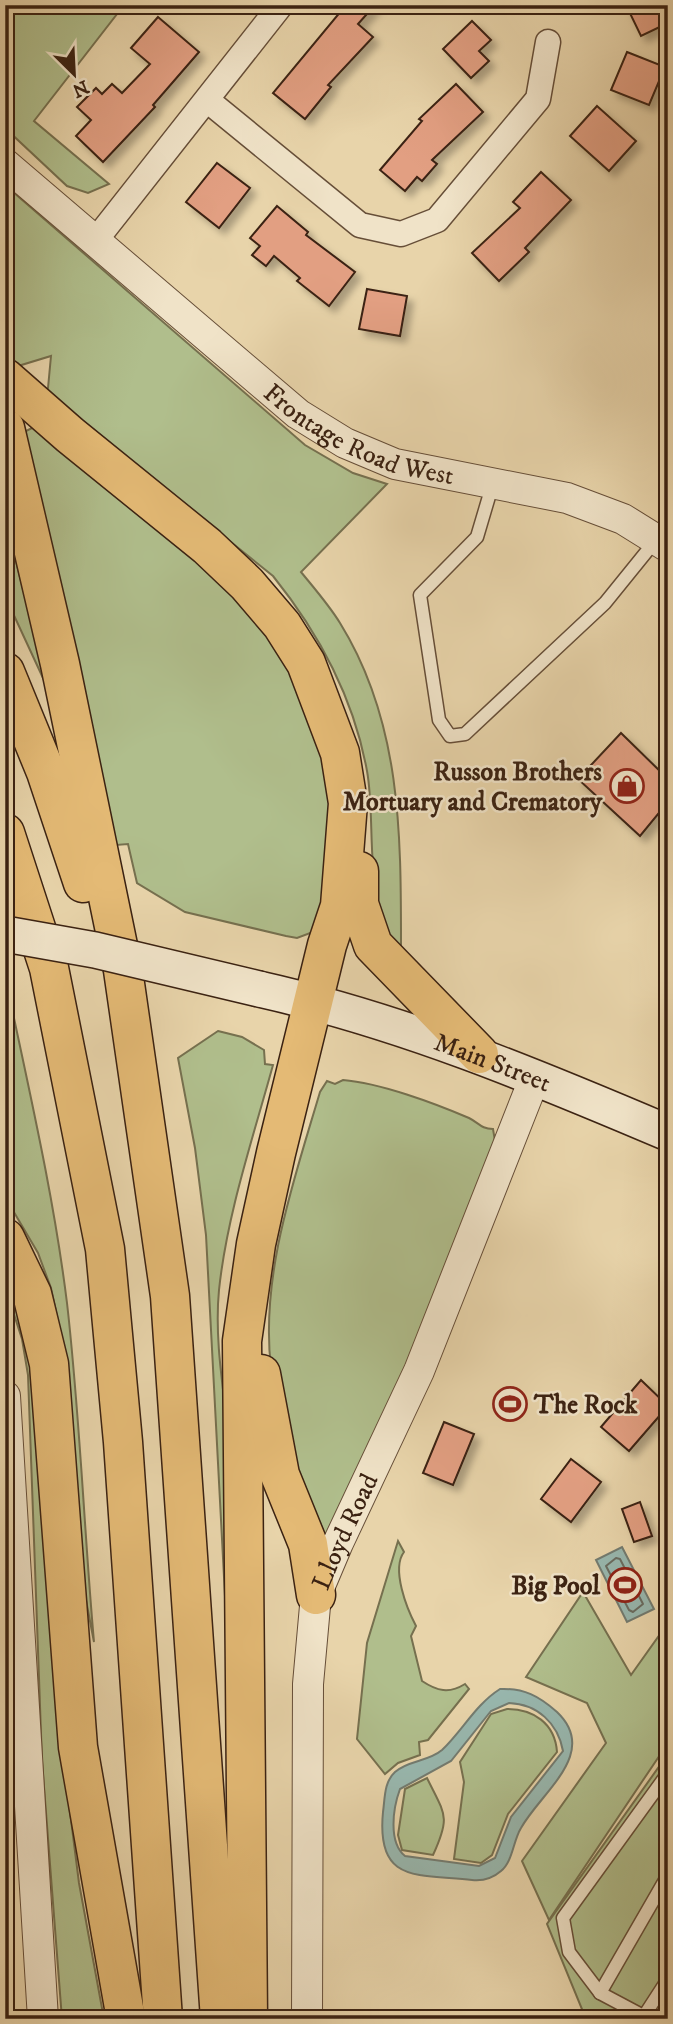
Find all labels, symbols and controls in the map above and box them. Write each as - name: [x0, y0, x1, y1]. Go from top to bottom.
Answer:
- north arrow: [38, 38, 108, 108]
- text: N: [68, 74, 92, 102]
- street label: Frontage Road West: [256, 377, 456, 493]
- place label: Russon Brothers Mortuary and Crematory: [343, 756, 603, 819]
- shop icon: Russon Brothers Mortuary and Crematory: [608, 767, 646, 805]
- street label: Main Street: [429, 1026, 555, 1100]
- sports icon: The Rock: [491, 1385, 529, 1423]
- place label: The Rock: [533, 1389, 639, 1422]
- street label: Lloyd Road: [305, 1469, 386, 1595]
- sports icon: Big Pool: [606, 1566, 644, 1604]
- place label: Big Pool: [511, 1570, 601, 1603]

